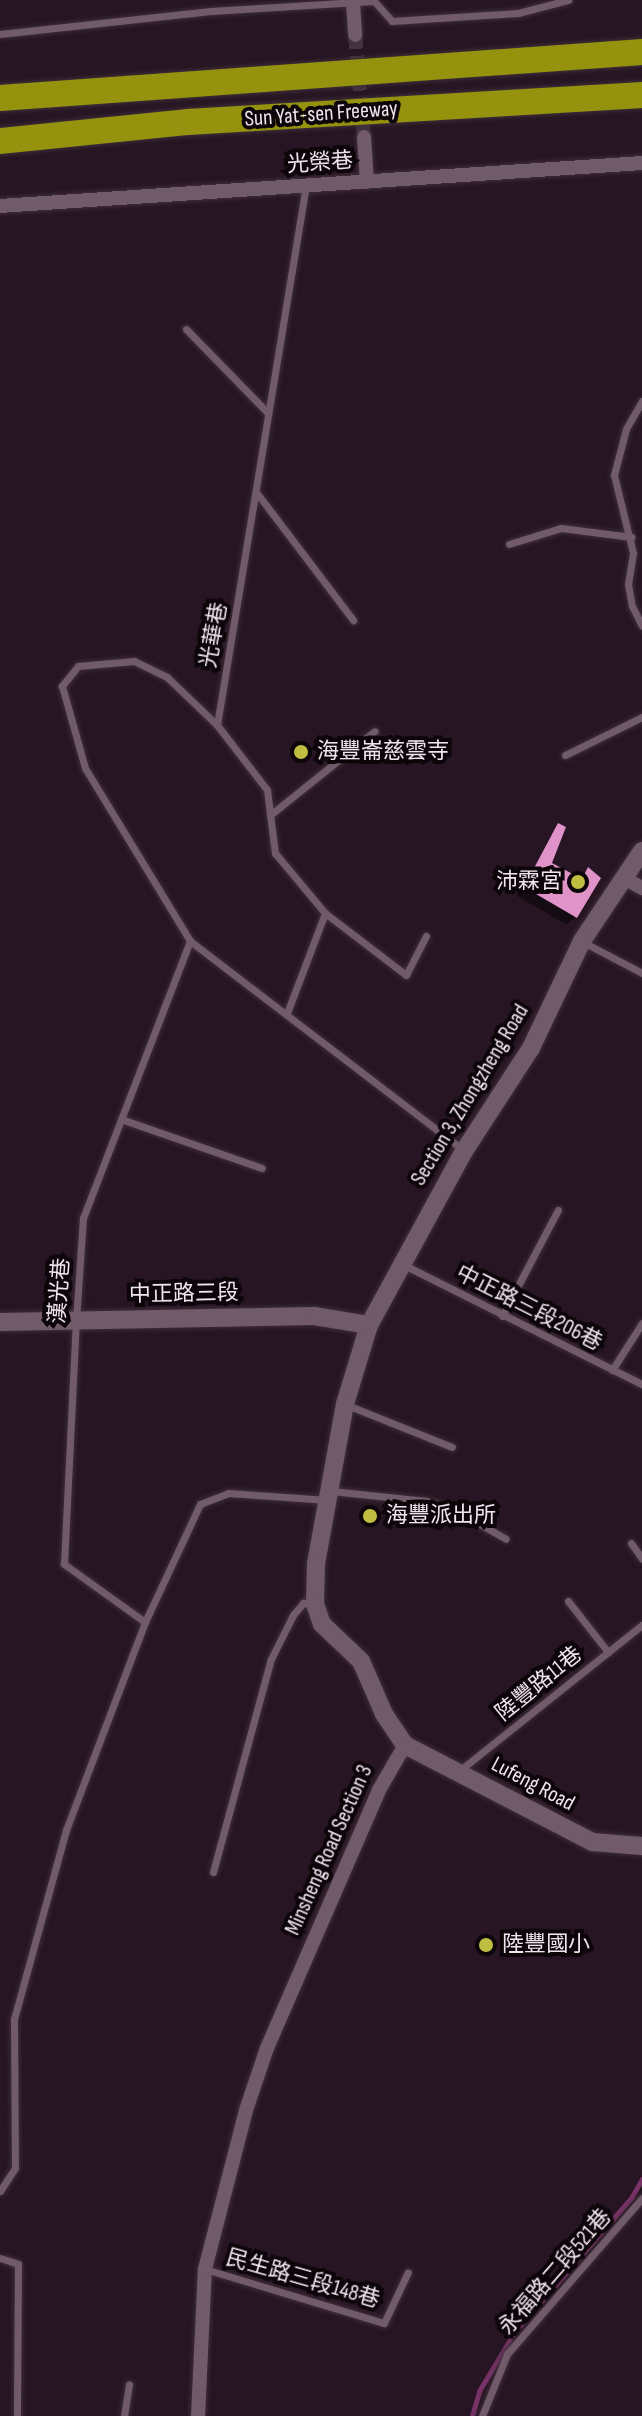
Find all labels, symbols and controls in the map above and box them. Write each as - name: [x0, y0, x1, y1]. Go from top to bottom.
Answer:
- street label: Sun Yat-sen Freeway: [244, 95, 398, 133]
- street label: 光榮巷: [286, 148, 354, 178]
- street label: 光華巷: [195, 600, 233, 670]
- place label: 海豐崙慈雲寺: [317, 739, 449, 765]
- marker: 海豐崙慈雲寺: [292, 743, 310, 761]
- place label: 沛霖宮: [496, 869, 562, 895]
- marker: 沛霖宮: [569, 873, 587, 891]
- street label: Section 3, Zhongzheng Road: [405, 1000, 535, 1190]
- street label: 漢光巷: [45, 1257, 75, 1325]
- street label: 中正路三段206巷: [451, 1260, 607, 1356]
- street label: 中正路三段: [129, 1280, 239, 1308]
- place label: 海豐派出所: [386, 1503, 496, 1529]
- marker: 海豐派出所: [361, 1507, 379, 1525]
- street label: 陸豐路11巷: [491, 1641, 587, 1727]
- street label: Lufeng Road: [487, 1751, 579, 1817]
- street label: Minsheng Road Section 3: [280, 1761, 378, 1939]
- place label: 陸豐國小: [502, 1932, 590, 1958]
- marker: 陸豐國小: [477, 1936, 495, 1954]
- street label: 永福路二段521巷: [493, 2204, 617, 2340]
- street label: 民生路三段148巷: [223, 2244, 383, 2314]

